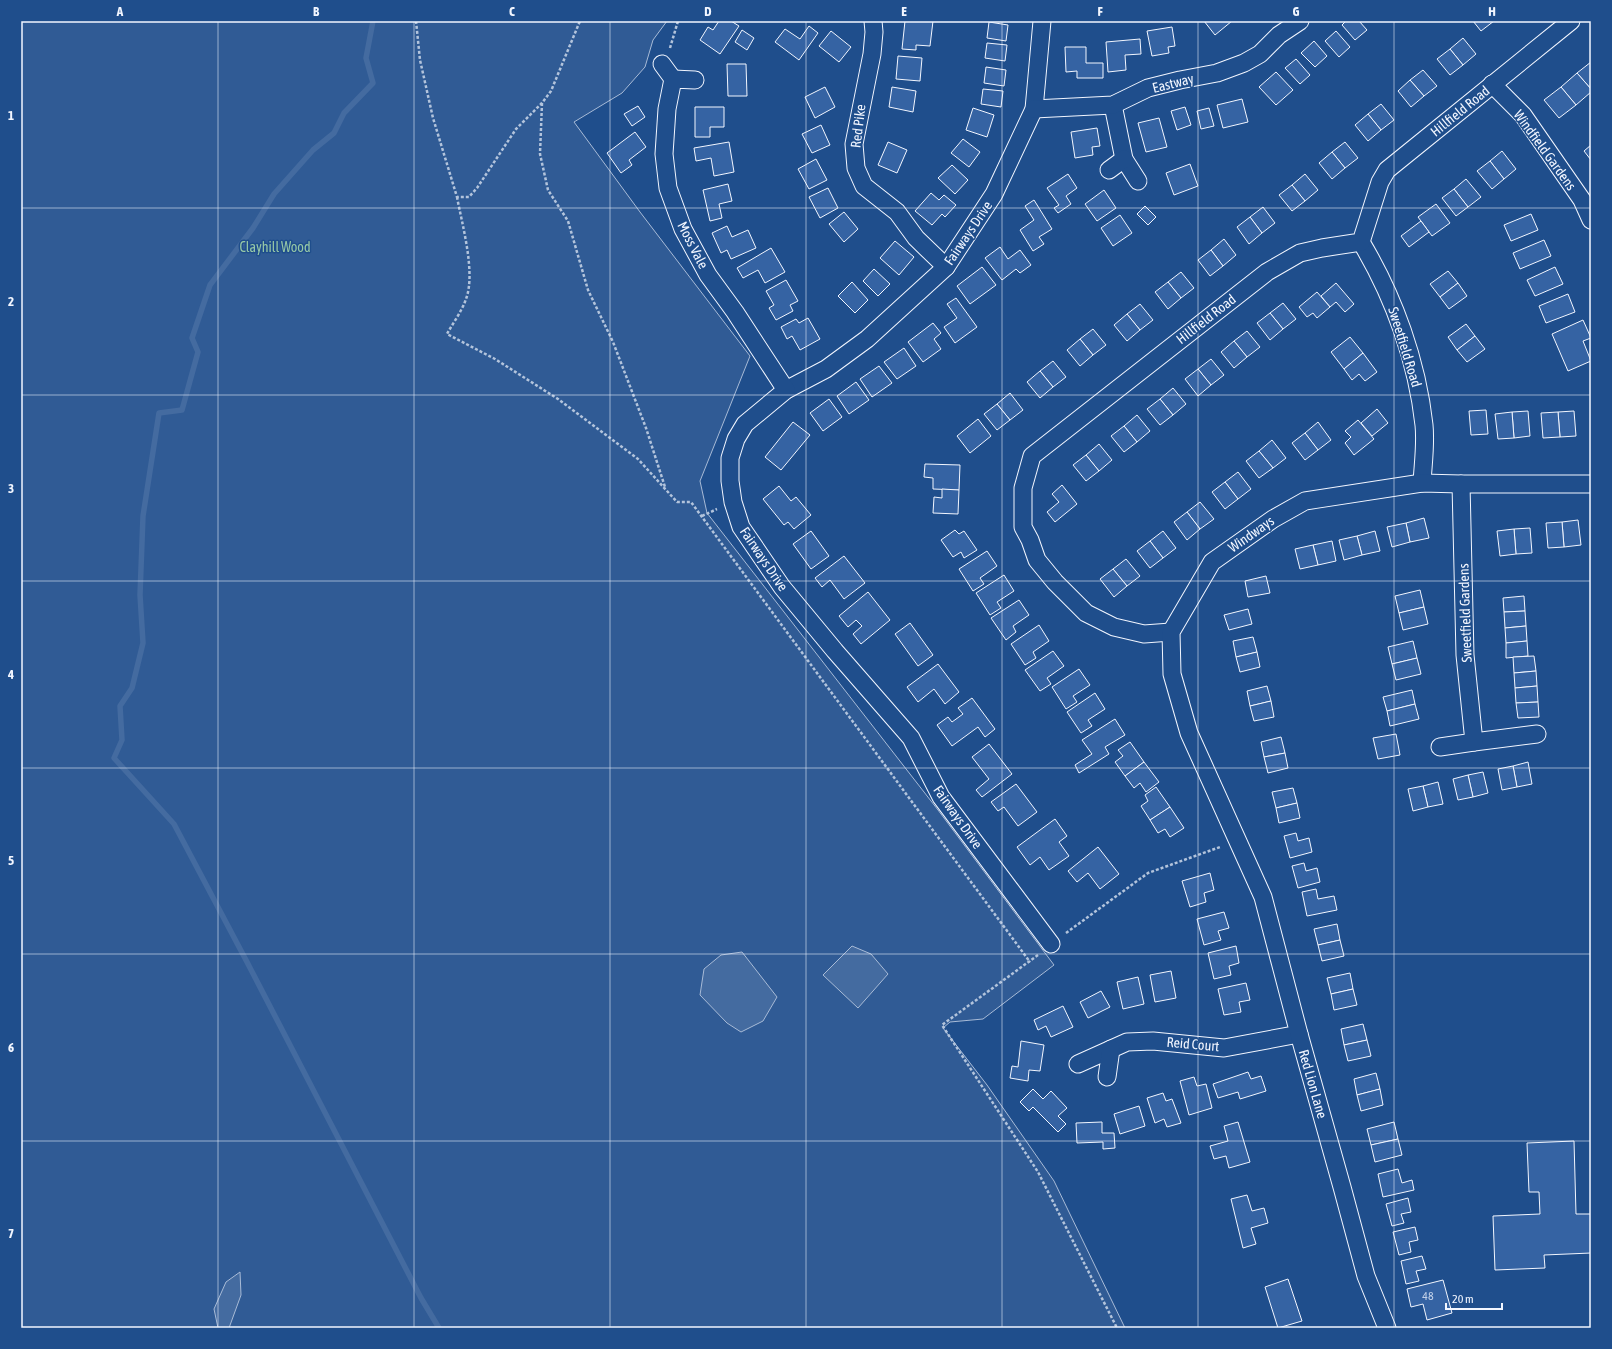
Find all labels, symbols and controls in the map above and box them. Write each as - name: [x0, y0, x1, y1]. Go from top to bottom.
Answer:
- text: A: [116, 4, 124, 19]
- text: B: [313, 4, 320, 19]
- text: C: [509, 4, 515, 19]
- text: D: [704, 4, 712, 19]
- text: E: [901, 4, 907, 19]
- text: F: [1097, 4, 1103, 19]
- text: G: [1293, 4, 1300, 19]
- text: H: [1488, 4, 1496, 19]
- street label: Eastway: [1151, 70, 1196, 96]
- street label: Hillfield Road: [1427, 82, 1493, 140]
- street label: Red Pike: [847, 103, 869, 149]
- street label: Windfield Gardens: [1511, 107, 1579, 193]
- text: 1: [8, 108, 14, 123]
- street label: Fairways Drive: [941, 198, 995, 268]
- street label: Moss Vale: [674, 219, 712, 271]
- park label: Clayhill Wood: [239, 239, 311, 255]
- street label: Hillfield Road: [1173, 291, 1239, 347]
- text: 2: [8, 294, 14, 309]
- street label: Sweetfield Road: [1385, 305, 1425, 389]
- text: 3: [8, 481, 14, 496]
- street label: Windways: [1225, 512, 1277, 556]
- street label: Fairways Drive: [737, 524, 791, 594]
- street label: Sweetfield Gardens: [1455, 563, 1475, 663]
- text: 4: [7, 667, 14, 682]
- street label: Fairways Drive: [930, 782, 986, 852]
- text: 5: [8, 853, 14, 868]
- street label: Reid Court: [1166, 1034, 1220, 1054]
- text: 6: [8, 1040, 14, 1055]
- street label: Red Lion Lane: [1296, 1048, 1330, 1120]
- text: 7: [8, 1226, 14, 1241]
- scale bar: [1446, 1285, 1502, 1311]
- house number: 48: [1422, 1289, 1434, 1303]
- text: 20 m: [1452, 1292, 1474, 1306]

